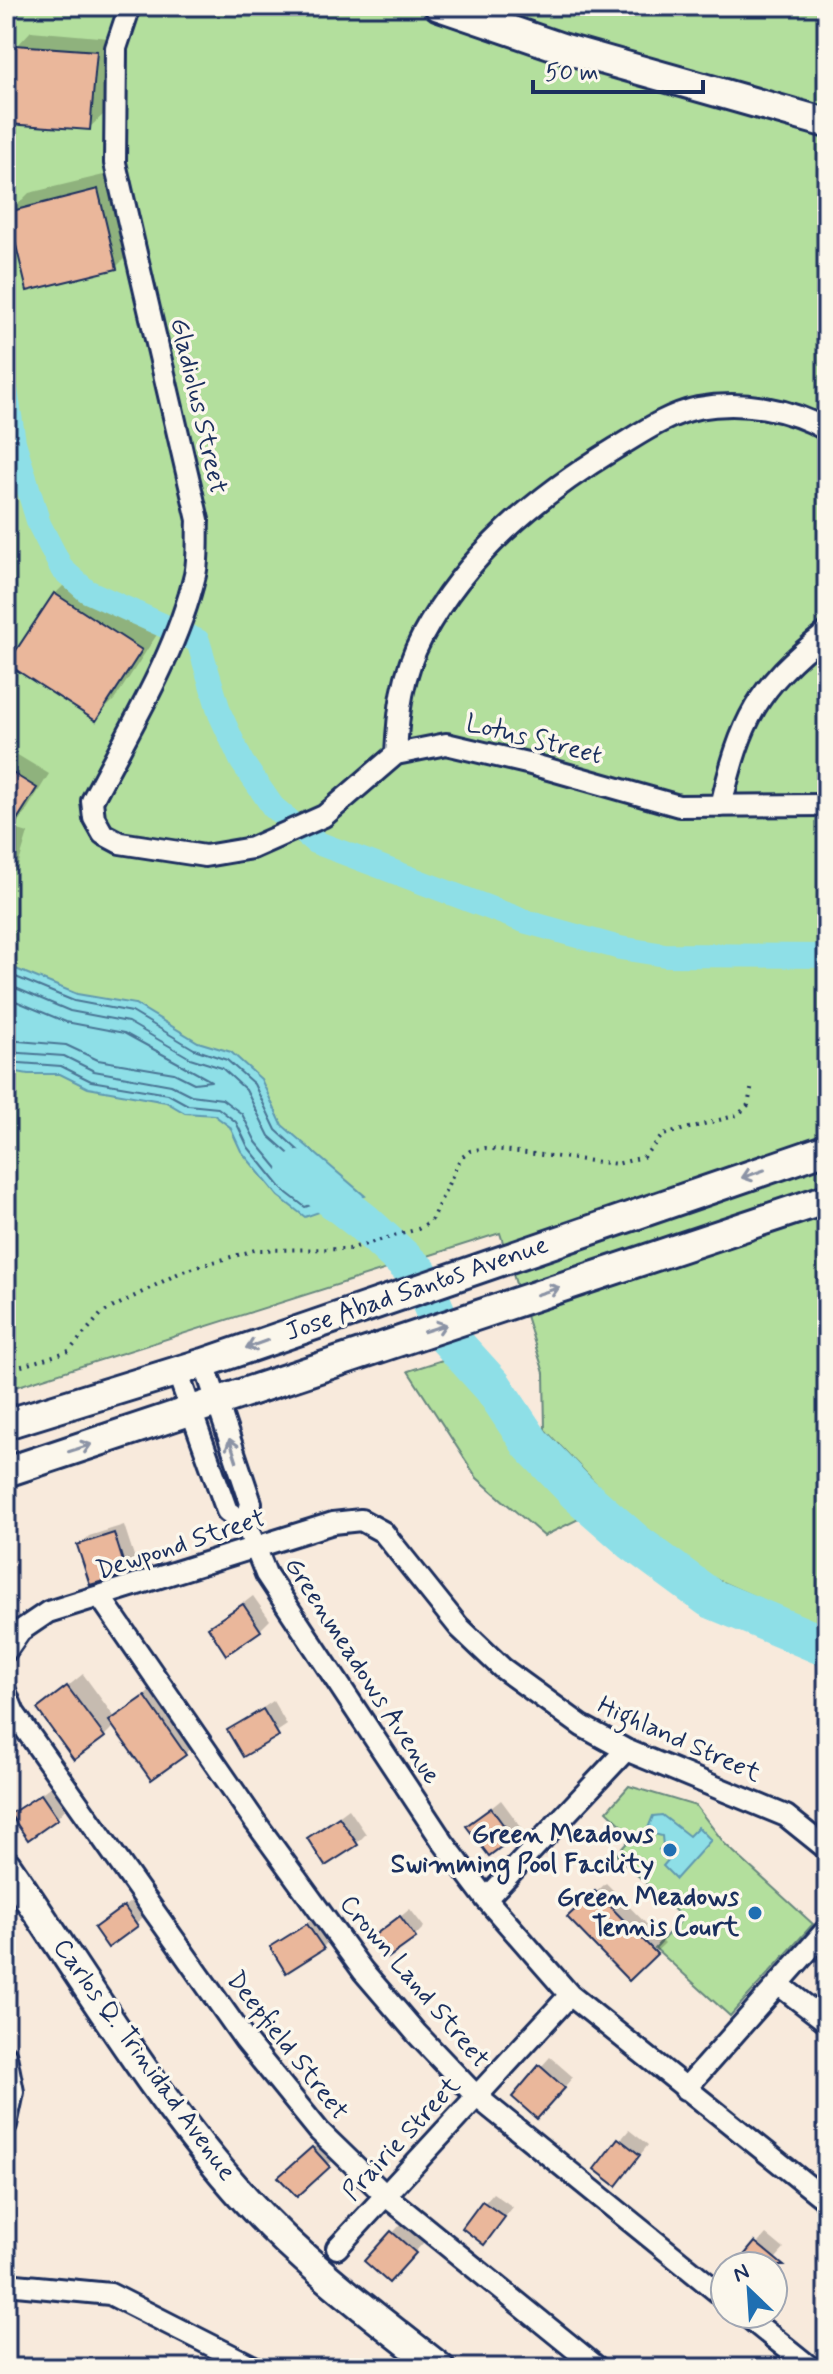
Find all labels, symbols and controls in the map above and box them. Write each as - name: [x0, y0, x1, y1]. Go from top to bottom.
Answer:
- scale bar: [533, 44, 703, 94]
- text: 50 m: [545, 58, 599, 89]
- street label: Gladiolus Street: [161, 315, 235, 497]
- street label: Lotus Street: [462, 707, 606, 773]
- one-way arrow: [741, 1167, 766, 1182]
- street label: Jose Abad Santos Avenue: [281, 1228, 553, 1350]
- one-way arrow: [535, 1283, 560, 1298]
- one-way arrow: [423, 1320, 448, 1335]
- one-way arrow: [245, 1337, 270, 1352]
- one-way arrow: [225, 1437, 240, 1462]
- one-way arrow: [67, 1440, 92, 1454]
- street label: Dewpond Street: [92, 1502, 270, 1588]
- street label: Greenmeadows Avenue: [276, 1551, 448, 1791]
- street label: Highland Street: [591, 1689, 766, 1794]
- place label: Green Meadows Swimming Pool Facility: [391, 1818, 655, 1885]
- marker: Green Meadows Swimming Pool Facility: [661, 1841, 679, 1859]
- place label: Green Meadows Tennis Court: [557, 1881, 740, 1945]
- street label: Crown Land Street: [331, 1888, 497, 2076]
- marker: Green Meadows Tennis Court: [746, 1904, 764, 1922]
- street label: Carlos Q. Trinidad Avenue: [45, 1932, 244, 2188]
- street label: Deepfield Street: [218, 1964, 356, 2128]
- street label: Prairie Street: [335, 2069, 469, 2209]
- north arrow: [709, 2250, 789, 2330]
- text: N: [729, 2258, 754, 2289]

